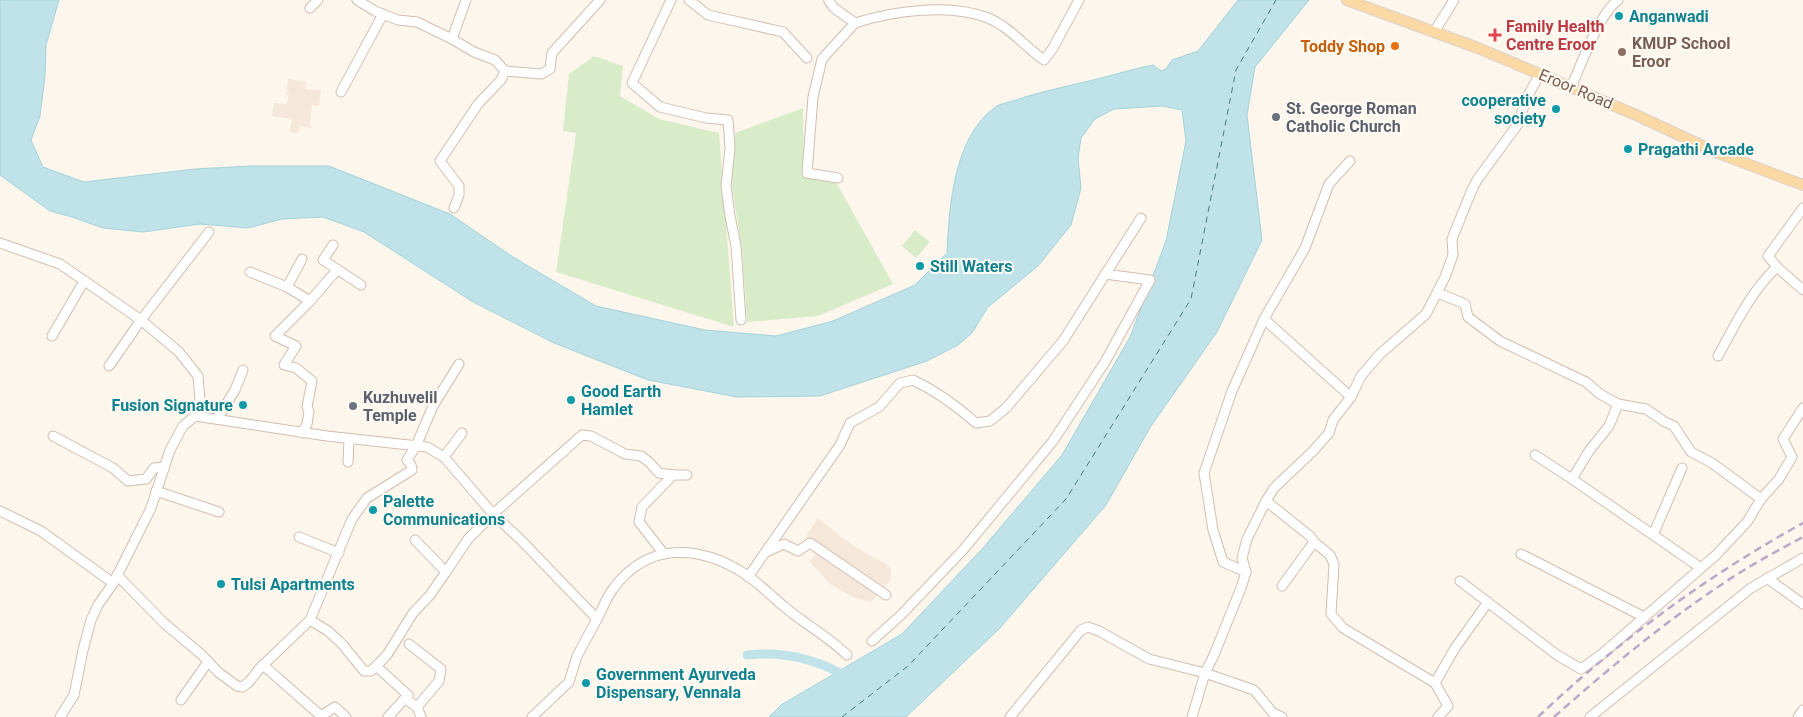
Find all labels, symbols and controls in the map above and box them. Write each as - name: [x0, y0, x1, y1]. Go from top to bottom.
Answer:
- place label: Anganwadi: [1629, 7, 1709, 26]
- marker: Anganwadi: [1613, 10, 1625, 22]
- place label: Family Health Centre Eroor: [1506, 17, 1605, 54]
- marker: Family Health Centre Eroor: [1488, 28, 1502, 42]
- place label: KMUP School Eroor: [1632, 34, 1730, 71]
- place label: Toddy Shop: [1301, 37, 1385, 56]
- marker: Toddy Shop: [1389, 40, 1401, 52]
- marker: KMUP School Eroor: [1616, 46, 1628, 58]
- street label: Eroor Road: [1536, 65, 1616, 113]
- place label: cooperative society: [1462, 91, 1547, 128]
- place label: St. George Roman Catholic Church: [1286, 99, 1417, 136]
- marker: cooperative society: [1550, 103, 1562, 115]
- marker: St. George Roman Catholic Church: [1270, 111, 1282, 123]
- place label: Pragathi Arcade: [1638, 140, 1754, 159]
- marker: Pragathi Arcade: [1622, 143, 1634, 155]
- place label: Still Waters: [930, 257, 1012, 276]
- marker: Still Waters: [914, 260, 926, 272]
- place label: Good Earth Hamlet: [581, 382, 661, 419]
- place label: Kuzhuvelil Temple: [363, 388, 437, 425]
- marker: Good Earth Hamlet: [565, 394, 577, 406]
- place label: Fusion Signature: [112, 396, 233, 415]
- marker: Fusion Signature: [237, 399, 249, 411]
- marker: Kuzhuvelil Temple: [347, 400, 359, 412]
- place label: Palette Communications: [383, 492, 505, 529]
- marker: Palette Communications: [367, 504, 379, 516]
- place label: Tulsi Apartments: [231, 575, 355, 594]
- marker: Tulsi Apartments: [215, 578, 227, 590]
- place label: Government Ayurveda Dispensary, Vennala: [596, 665, 756, 702]
- marker: Government Ayurveda Dispensary, Vennala: [580, 677, 592, 689]

